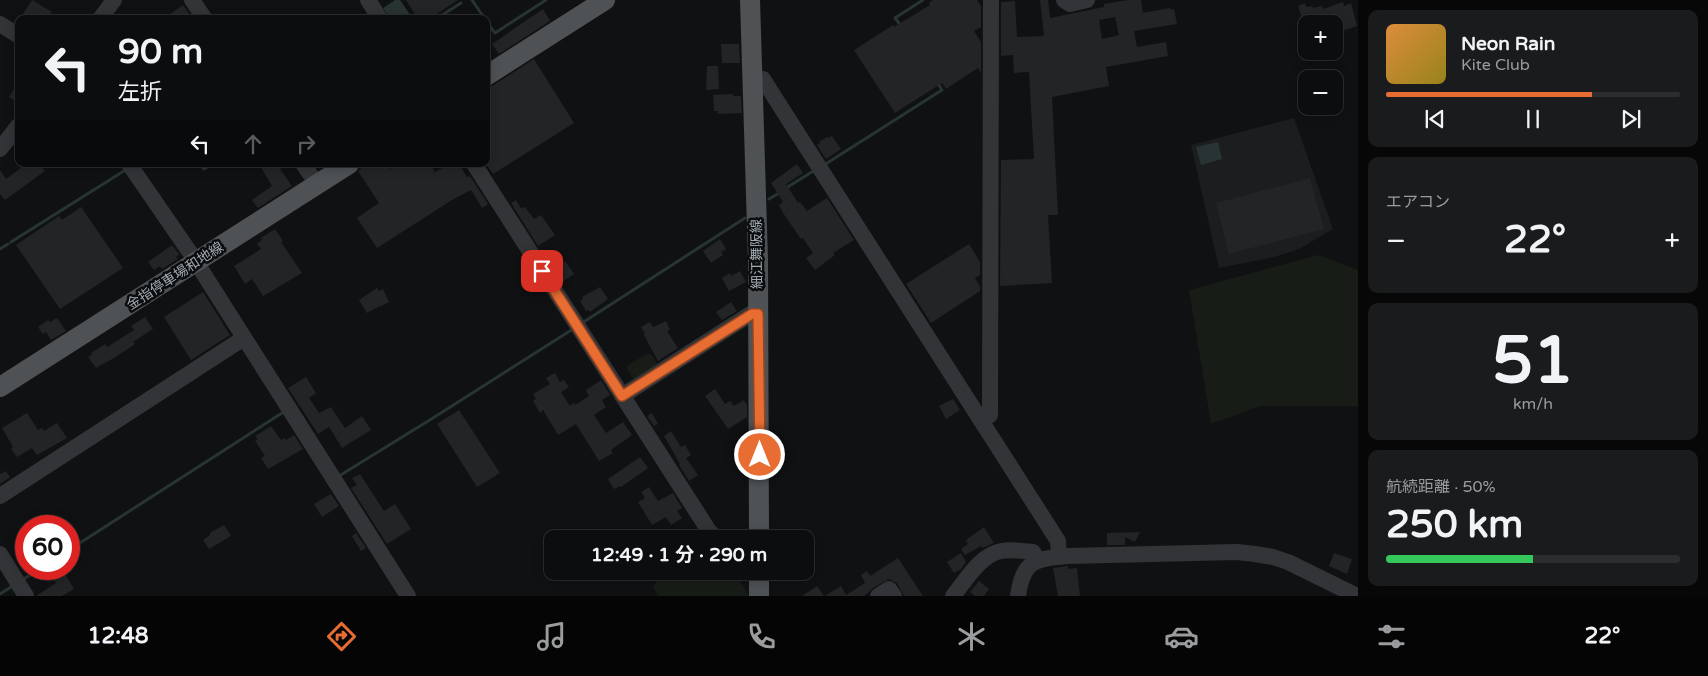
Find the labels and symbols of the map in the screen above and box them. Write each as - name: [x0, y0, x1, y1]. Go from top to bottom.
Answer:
- street label: 細江舞阪線: [748, 219, 766, 289]
- street label: 金指停車場和地線: [123, 238, 227, 314]
- pin: [521, 250, 563, 292]
- position arrow: [733, 428, 785, 480]
- speed limit sign: 60: [15, 515, 80, 580]

